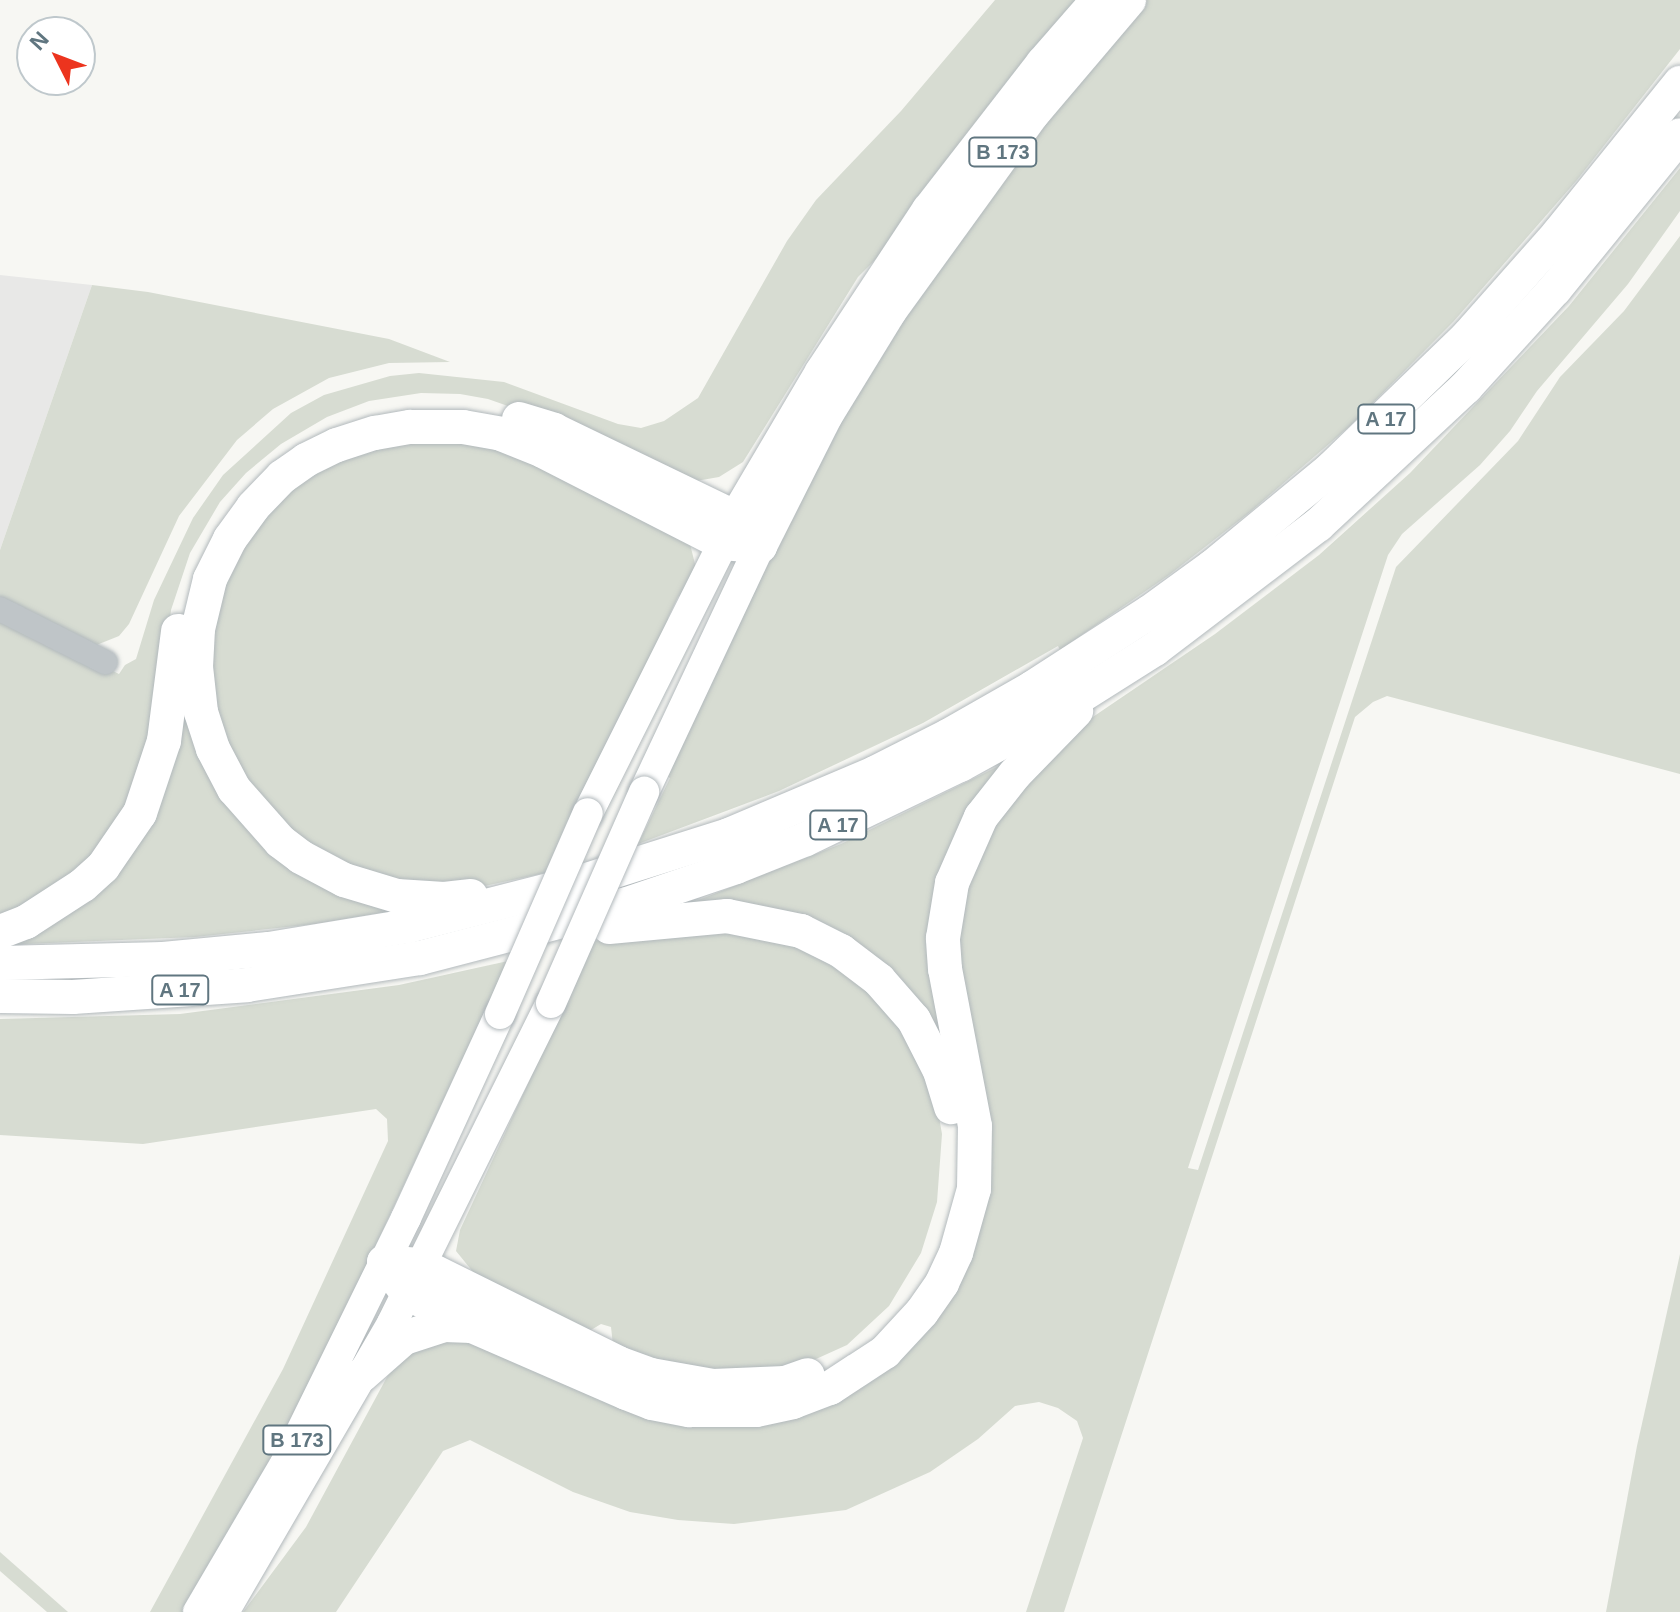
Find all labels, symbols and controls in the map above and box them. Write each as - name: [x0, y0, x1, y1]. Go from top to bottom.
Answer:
- north arrow: [16, 16, 96, 96]
- text: N: [25, 27, 54, 55]
- road number: B 173: [967, 136, 1039, 168]
- road number: A 17: [1356, 403, 1416, 435]
- road number: A 17: [808, 809, 868, 841]
- road number: A 17: [150, 974, 210, 1006]
- road number: B 173: [261, 1424, 333, 1456]

